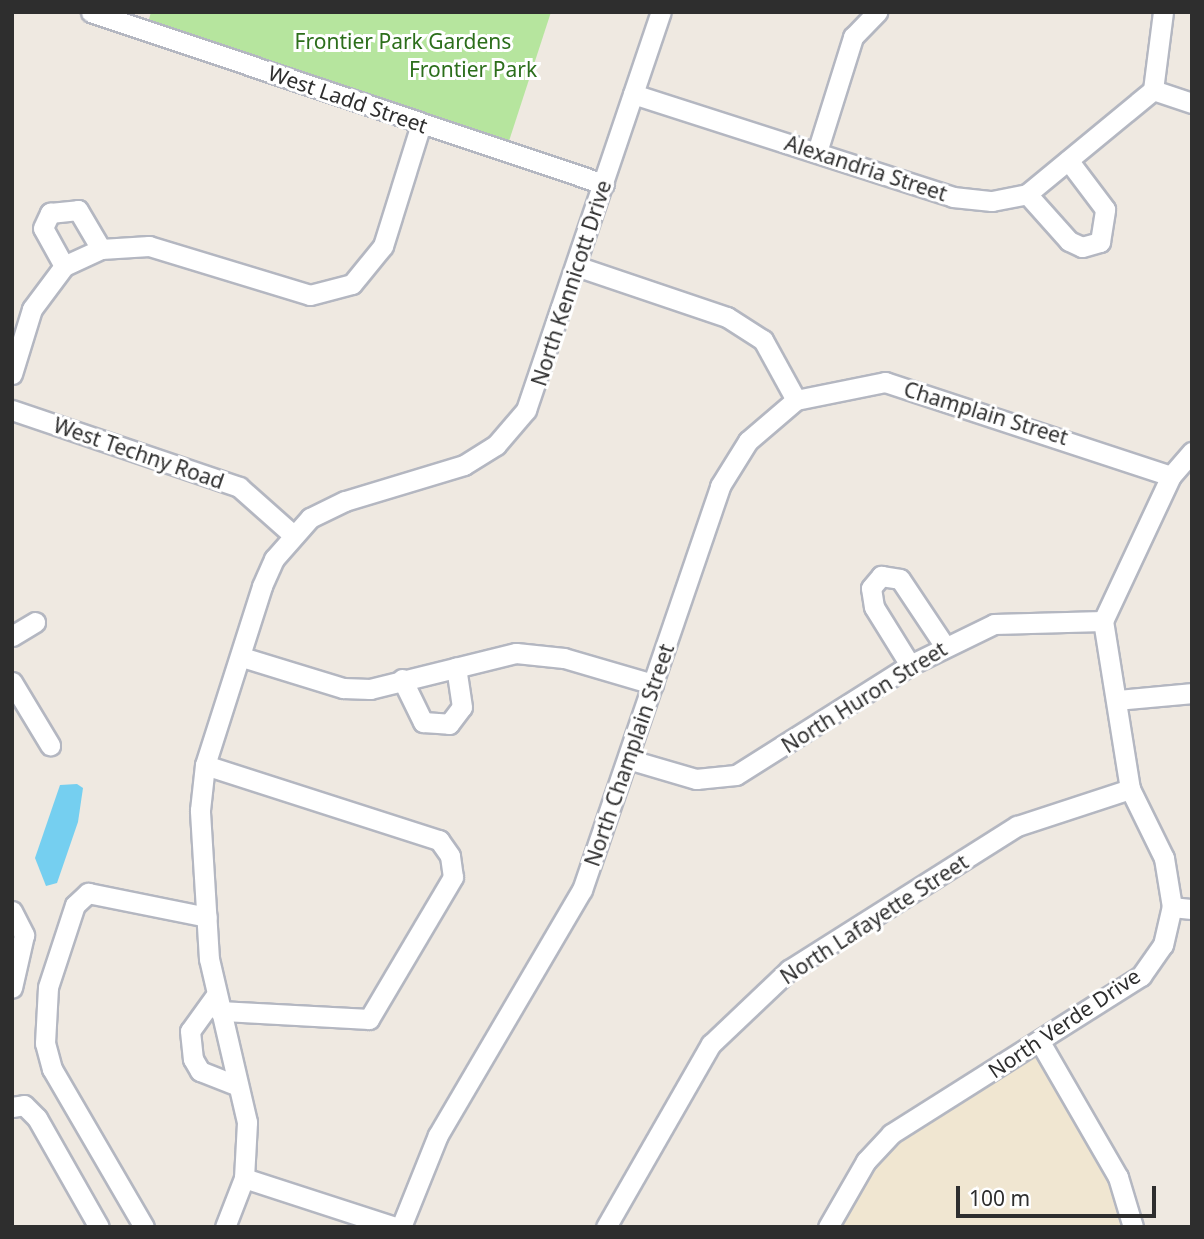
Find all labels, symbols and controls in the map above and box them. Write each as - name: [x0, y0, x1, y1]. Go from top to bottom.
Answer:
- park label: Frontier Park Gardens: [295, 28, 511, 54]
- park label: Frontier Park: [409, 56, 537, 82]
- street label: West Ladd Street: [265, 60, 431, 138]
- street label: Alexandria Street: [782, 130, 950, 206]
- street label: North Kennicott Drive: [526, 177, 616, 389]
- street label: Champlain Street: [901, 376, 1071, 450]
- street label: West Techny Road: [50, 412, 228, 494]
- street label: North Huron Street: [777, 636, 951, 758]
- street label: North Champlain Street: [579, 640, 679, 870]
- street label: North Lafayette Street: [775, 849, 973, 989]
- street label: North Verde Drive: [983, 963, 1145, 1083]
- scale bar: [959, 1172, 1158, 1216]
- text: 100 m: [969, 1184, 1030, 1212]

